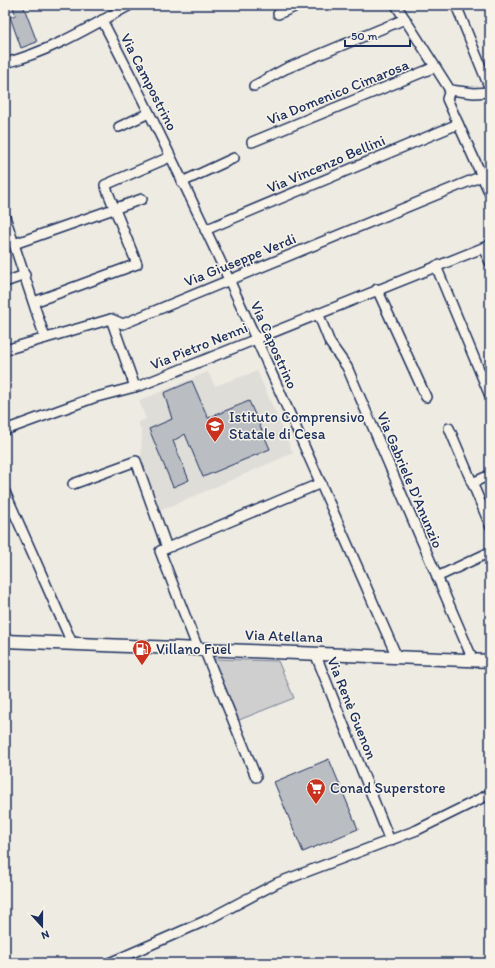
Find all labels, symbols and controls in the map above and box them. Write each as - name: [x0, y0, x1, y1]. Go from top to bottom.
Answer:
- scale bar: [345, 22, 410, 48]
- text: 50 m: [351, 29, 377, 43]
- street label: Via Campostrino: [117, 30, 181, 134]
- street label: Via Domenico Cimarosa: [264, 55, 412, 129]
- street label: Via Vincenzo Bellini: [264, 131, 388, 197]
- street label: Via Giuseppe Verdi: [182, 229, 298, 291]
- street label: Via Capostrino: [247, 298, 301, 392]
- street label: Via Pietro Nenni: [148, 318, 250, 374]
- place label: Istituto Comprensivo Statale di Cesa: [229, 408, 365, 443]
- street label: Via Gabriele D'Anunzio: [373, 409, 447, 551]
- school or university icon: Istituto Comprensivo Statale di Cesa: [204, 415, 226, 443]
- street label: Via Atellana: [245, 626, 324, 646]
- fuel station icon: Villano Fuel: [131, 638, 153, 666]
- place label: Villano Fuel: [156, 640, 232, 658]
- street label: Via Renè Guenon: [323, 654, 381, 762]
- supermarket icon: Conad Superstore: [305, 777, 327, 805]
- place label: Conad Superstore: [330, 779, 446, 797]
- north arrow: [22, 906, 62, 946]
- text: N: [40, 927, 51, 942]

